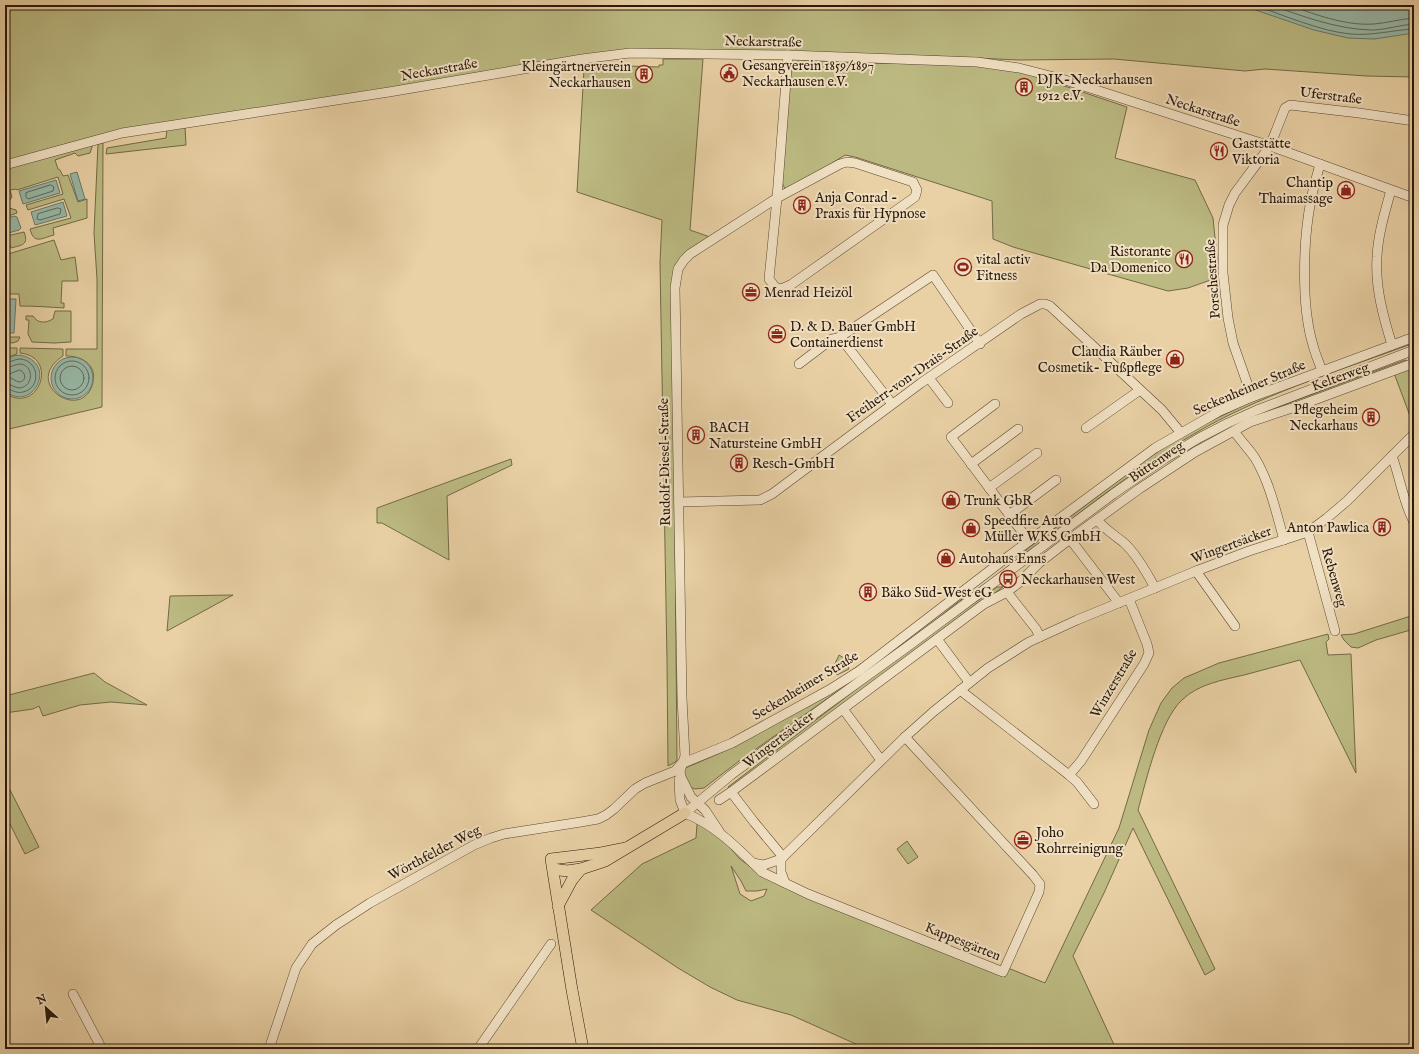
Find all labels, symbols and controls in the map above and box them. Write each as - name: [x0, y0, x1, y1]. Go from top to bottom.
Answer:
- street label: Neckarstraße: [724, 32, 802, 52]
- street label: Neckarstraße: [399, 54, 479, 86]
- place label: Gesangverein 1859/1897 Neckarhausen e.V.: [742, 57, 874, 91]
- place label: Kleingärtnerverein Neckarhausen: [522, 58, 632, 92]
- public building icon: Gesangverein 1859/1897 Neckarhausen e.V.: [719, 63, 739, 83]
- building icon: Kleingärtnerverein Neckarhausen: [634, 64, 654, 84]
- place label: DJK-Neckarhausen 1912 e.V.: [1037, 71, 1153, 105]
- building icon: DJK-Neckarhausen 1912 e.V.: [1014, 77, 1034, 97]
- street label: Uferstraße: [1299, 83, 1364, 109]
- street label: Neckarstraße: [1163, 90, 1243, 132]
- place label: Gaststätte Viktoria: [1231, 135, 1291, 169]
- restaurant icon: Gaststätte Viktoria: [1209, 141, 1229, 161]
- place label: Chantip Thaimassage: [1259, 174, 1334, 208]
- shop icon: Chantip Thaimassage: [1336, 180, 1356, 200]
- place label: Anja Conrad - Praxis für Hypnose: [814, 189, 926, 223]
- building icon: Anja Conrad - Praxis für Hypnose: [792, 195, 812, 215]
- street label: Porschestraße: [1201, 238, 1225, 319]
- place label: Ristorante Da Domenico: [1090, 243, 1172, 277]
- restaurant icon: Ristorante Da Domenico: [1174, 249, 1194, 269]
- place label: vital activ Fitness: [976, 251, 1031, 285]
- sports icon: vital activ Fitness: [953, 257, 973, 277]
- office icon: Menrad Heizöl: [741, 282, 761, 302]
- place label: Menrad Heizöl: [764, 284, 853, 302]
- place label: D. & D. Bauer GmbH Containerdienst: [790, 318, 916, 352]
- street label: Freiherr-von-Drais-Straße: [843, 322, 982, 427]
- office icon: D. & D. Bauer GmbH Containerdienst: [767, 324, 787, 344]
- place label: Claudia Räuber Cosmetik- Fußpflege: [1038, 343, 1163, 377]
- shop icon: Claudia Räuber Cosmetik- Fußpflege: [1165, 349, 1185, 369]
- street label: Seckenheimer Straße: [1190, 356, 1309, 420]
- street label: Kelterweg: [1309, 358, 1372, 396]
- street label: Rudolf-Diesel-Straße: [655, 397, 675, 526]
- place label: Pflegeheim Neckarhaus: [1290, 401, 1358, 435]
- building icon: Pflegeheim Neckarhaus: [1361, 407, 1381, 427]
- place label: BACH Natursteine GmbH: [709, 419, 822, 453]
- building icon: BACH Natursteine GmbH: [686, 425, 706, 445]
- street label: Büttenweg: [1125, 437, 1188, 487]
- building icon: Resch-GmbH: [729, 453, 749, 473]
- place label: Resch-GmbH: [752, 455, 835, 473]
- shop icon: Trunk GbR: [941, 490, 961, 510]
- place label: Trunk GbR: [964, 492, 1033, 510]
- place label: Speedfire Auto Müller WKS GmbH: [984, 512, 1101, 546]
- building icon: Anton Pawlica: [1372, 517, 1392, 537]
- shop icon: Speedfire Auto Müller WKS GmbH: [961, 518, 981, 538]
- place label: Anton Pawlica: [1286, 519, 1370, 537]
- street label: Wingertsäcker: [1189, 522, 1274, 568]
- street label: Rebenweg: [1317, 545, 1351, 610]
- shop icon: Autohaus Enns: [936, 548, 956, 568]
- place label: Autohaus Enns: [958, 550, 1046, 568]
- bus stop icon: Neckarhausen West: [998, 569, 1018, 589]
- place label: Neckarhausen West: [1021, 571, 1135, 589]
- building icon: Bäko Süd-West eG: [858, 582, 878, 602]
- place label: Bäko Süd-West eG: [881, 584, 993, 602]
- street label: Winzerstraße: [1086, 645, 1142, 721]
- street label: Seckenheimer Straße: [749, 647, 862, 725]
- street label: Wingertsäcker: [739, 707, 818, 772]
- street label: Wörthfelder Weg: [385, 821, 484, 885]
- place label: Joho Rohrreinigung: [1034, 824, 1123, 858]
- office icon: Joho Rohrreinigung: [1013, 830, 1033, 850]
- street label: Kappesgärten: [922, 919, 1004, 965]
- north arrow: [26, 988, 66, 1028]
- text: N: [34, 991, 50, 1009]

